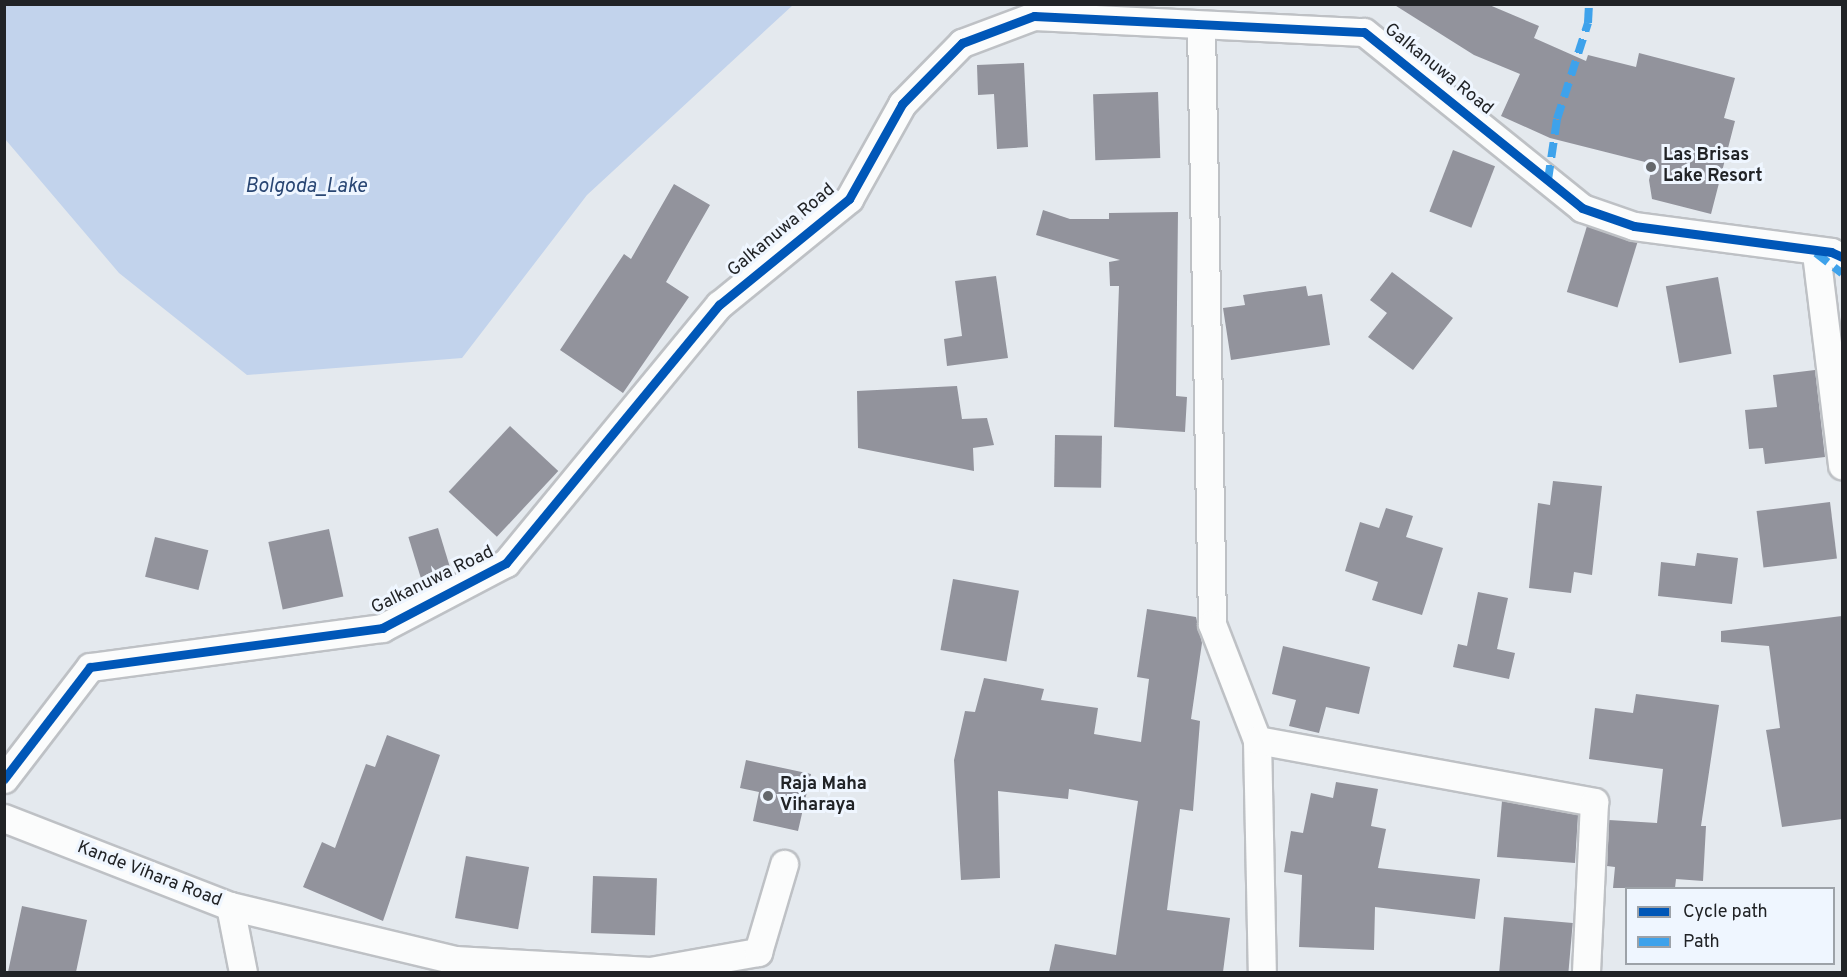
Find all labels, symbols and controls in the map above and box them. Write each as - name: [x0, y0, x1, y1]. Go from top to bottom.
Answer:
- street label: Galkanuwa Road: [1379, 20, 1497, 120]
- place label: Las Brisas Lake Resort: [1663, 146, 1762, 188]
- marker: Las Brisas Lake Resort: [1644, 160, 1658, 174]
- water label: Bolgoda_Lake: [245, 175, 367, 199]
- street label: Galkanuwa Road: [724, 180, 840, 282]
- street label: Galkanuwa Road: [368, 542, 498, 620]
- place label: Raja Maha Viharaya: [780, 775, 867, 818]
- marker: Raja Maha Viharaya: [761, 789, 775, 803]
- street label: Kande Vihara Road: [73, 837, 225, 913]
- legend: [1625, 887, 1835, 965]
- text: Cycle path: [1683, 901, 1768, 924]
- text: Path: [1683, 931, 1720, 954]

